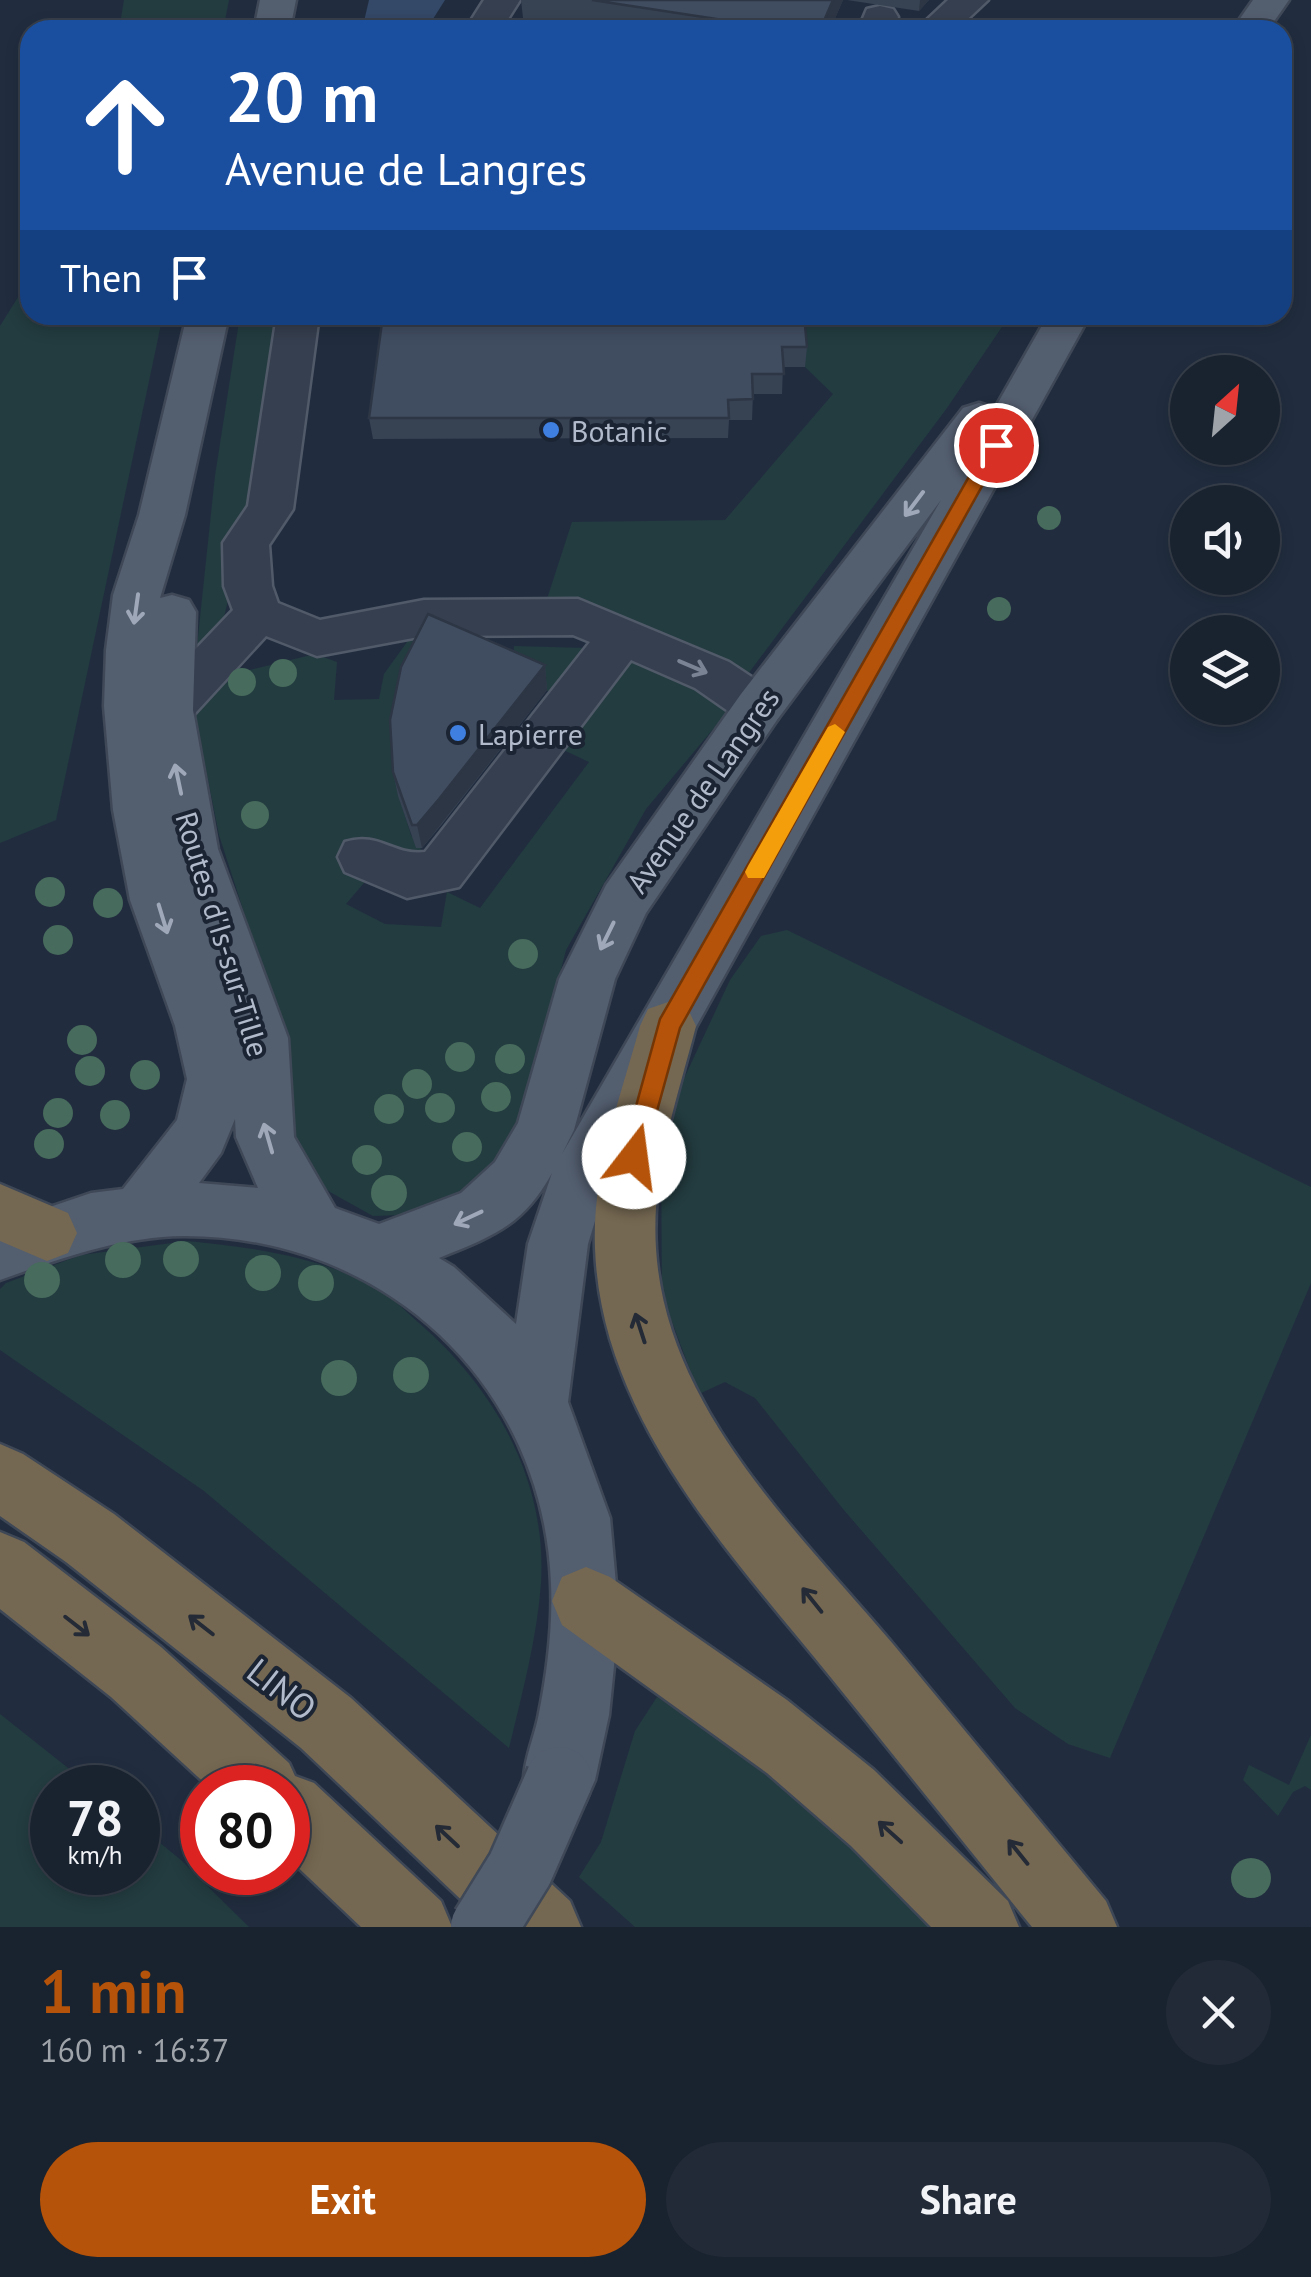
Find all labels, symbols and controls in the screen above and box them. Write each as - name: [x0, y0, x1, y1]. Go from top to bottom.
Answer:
- text: 20 m: [225, 51, 378, 141]
- icon: ahead: [60, 60, 190, 190]
- text: Avenue de Langres: [225, 139, 587, 197]
- icon: arrive: [162, 250, 217, 305]
- text: Then: [60, 253, 142, 302]
- north arrow: [1170, 355, 1280, 465]
- map controls: [1170, 355, 1280, 725]
- pin: [954, 403, 1039, 488]
- place label: Botanic: [571, 411, 668, 450]
- icon: arrive: [969, 418, 1024, 473]
- marker: Botanic: [540, 419, 562, 441]
- button: sound: [1170, 485, 1280, 595]
- one-way arrow: [903, 490, 924, 517]
- one-way arrow: [126, 592, 144, 625]
- button: layers: [1170, 615, 1280, 725]
- one-way arrow: [677, 659, 708, 677]
- street label: Avenue de Langres: [617, 680, 787, 900]
- place label: Lapierre: [478, 714, 583, 753]
- marker: Lapierre: [447, 722, 469, 744]
- one-way arrow: [168, 764, 187, 796]
- street label: Routes d'Is-sur-Tille: [167, 807, 279, 1061]
- one-way arrow: [155, 903, 173, 934]
- one-way arrow: [597, 920, 616, 950]
- position arrow: [582, 1105, 686, 1209]
- one-way arrow: [258, 1123, 277, 1155]
- one-way arrow: [454, 1210, 484, 1229]
- one-way arrow: [630, 1313, 648, 1344]
- one-way arrow: [801, 1588, 823, 1614]
- one-way arrow: [188, 1614, 214, 1636]
- one-way arrow: [63, 1615, 89, 1637]
- street label: LINO: [238, 1648, 326, 1730]
- speed limit sign: 80: [180, 1765, 310, 1895]
- text: 78: [67, 1785, 123, 1850]
- one-way arrow: [878, 1820, 903, 1843]
- one-way arrow: [435, 1825, 460, 1848]
- text: km/h: [68, 1839, 122, 1871]
- one-way arrow: [1007, 1839, 1029, 1865]
- text: 1 min: [40, 1952, 186, 2030]
- button: close: [1166, 1960, 1271, 2065]
- text: 160 m · 16:37: [40, 2029, 229, 2071]
- button: Exit: [40, 2142, 646, 2257]
- button: Share: [666, 2142, 1271, 2257]

